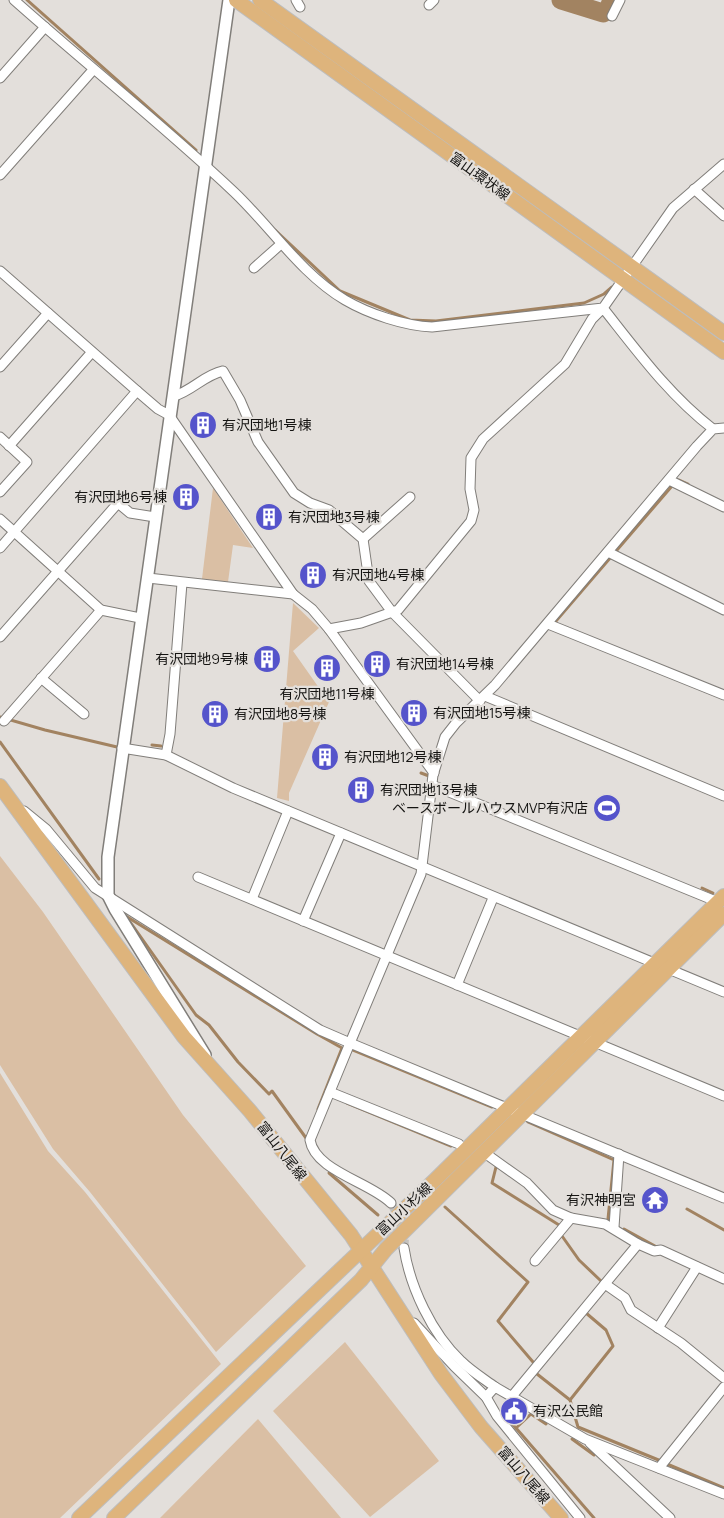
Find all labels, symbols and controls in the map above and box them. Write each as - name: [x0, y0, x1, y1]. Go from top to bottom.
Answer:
- street label: 富山環状線: [446, 147, 514, 204]
- building icon: 有沢団地1号棟: [188, 410, 218, 440]
- place label: 有沢団地1号棟: [222, 415, 311, 434]
- building icon: 有沢団地6号棟: [171, 482, 201, 512]
- place label: 有沢団地6号棟: [74, 487, 167, 506]
- building icon: 有沢団地3号棟: [254, 502, 284, 532]
- place label: 有沢団地3号棟: [288, 507, 380, 526]
- building icon: 有沢団地4号棟: [298, 560, 328, 590]
- place label: 有沢団地4号棟: [332, 565, 424, 584]
- building icon: 有沢団地9号棟: [252, 644, 282, 674]
- place label: 有沢団地9号棟: [155, 649, 248, 668]
- building icon: 有沢団地14号棟: [362, 649, 392, 679]
- building icon: 有沢団地11号棟: [312, 653, 342, 683]
- place label: 有沢団地14号棟: [396, 654, 494, 673]
- place label: 有沢団地11号棟: [280, 684, 374, 703]
- building icon: 有沢団地15号棟: [399, 698, 429, 728]
- building icon: 有沢団地8号棟: [200, 699, 230, 729]
- place label: 有沢団地15号棟: [433, 703, 531, 722]
- place label: 有沢団地8号棟: [234, 704, 326, 723]
- building icon: 有沢団地12号棟: [310, 742, 340, 772]
- place label: 有沢団地12号棟: [344, 747, 441, 766]
- building icon: 有沢団地13号棟: [346, 775, 376, 805]
- place label: 有沢団地13号棟: [380, 780, 477, 799]
- sports icon: ベースボールハウスMVP有沢店: [592, 793, 622, 823]
- place label: ベースボールハウスMVP有沢店: [392, 798, 588, 817]
- street label: 富山八尾線: [253, 1117, 311, 1184]
- street label: 富山小杉線: [372, 1178, 436, 1239]
- temple icon: 有沢神明宮: [640, 1185, 670, 1215]
- place label: 有沢神明宮: [566, 1190, 636, 1209]
- public building icon: 有沢公民館: [499, 1396, 529, 1426]
- place label: 有沢公民館: [533, 1401, 603, 1420]
- street label: 富山八尾線: [494, 1442, 555, 1507]

